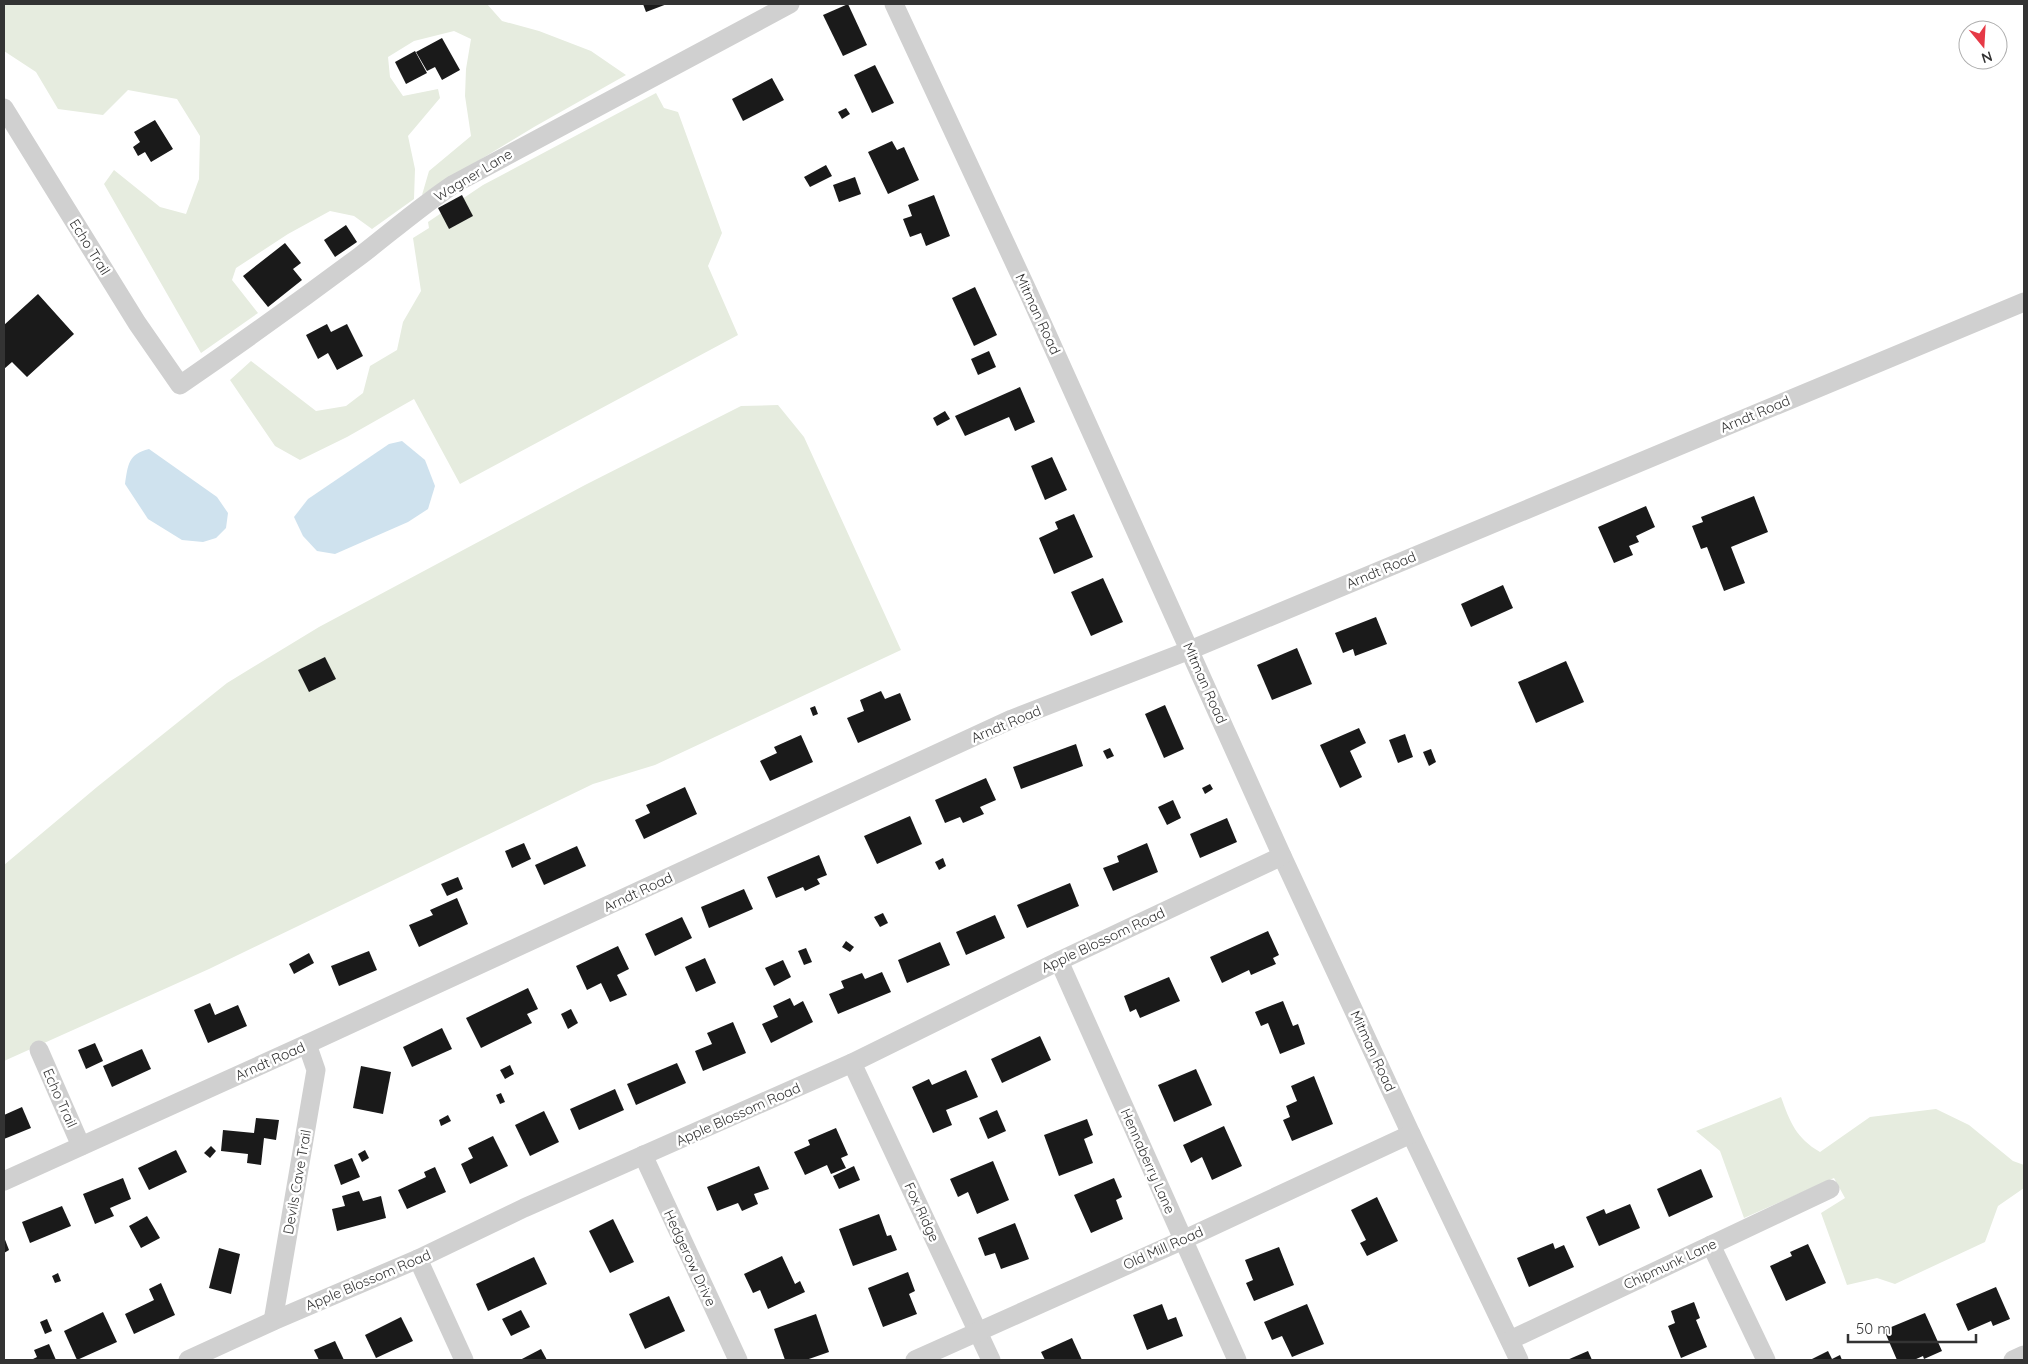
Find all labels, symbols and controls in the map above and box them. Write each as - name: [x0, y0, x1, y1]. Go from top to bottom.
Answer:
- north arrow: [1958, 20, 2008, 70]
- text: N: [1979, 47, 1995, 68]
- street label: Wagner Lane: [431, 145, 515, 205]
- street label: Echo Trail: [66, 216, 114, 278]
- street label: Mitman Road: [1011, 271, 1065, 357]
- street label: Arndt Road: [1717, 391, 1793, 437]
- street label: Arndt Road: [1343, 547, 1419, 593]
- street label: Mitman Road: [1179, 639, 1231, 727]
- street label: Arndt Road: [968, 701, 1044, 747]
- street label: Arndt Road: [601, 868, 675, 916]
- street label: Apple Blossom Road: [1038, 903, 1168, 977]
- street label: Mitman Road: [1346, 1008, 1400, 1094]
- street label: Arndt Road: [232, 1038, 308, 1084]
- street label: Echo Trail: [39, 1066, 81, 1130]
- street label: Apple Blossom Road: [673, 1078, 803, 1150]
- street label: Hennaberry Lane: [1117, 1105, 1179, 1217]
- street label: Devils Cave Trail: [279, 1128, 315, 1236]
- street label: Fox Ridge: [900, 1179, 944, 1245]
- street label: Hedgerow Drive: [660, 1207, 720, 1309]
- street label: Old Mill Road: [1120, 1222, 1206, 1274]
- street label: Chipmunk Lane: [1621, 1235, 1719, 1293]
- street label: Apple Blossom Road: [303, 1245, 433, 1315]
- scale bar: [1848, 1312, 1976, 1344]
- text: 50 m: [1856, 1319, 1891, 1338]

